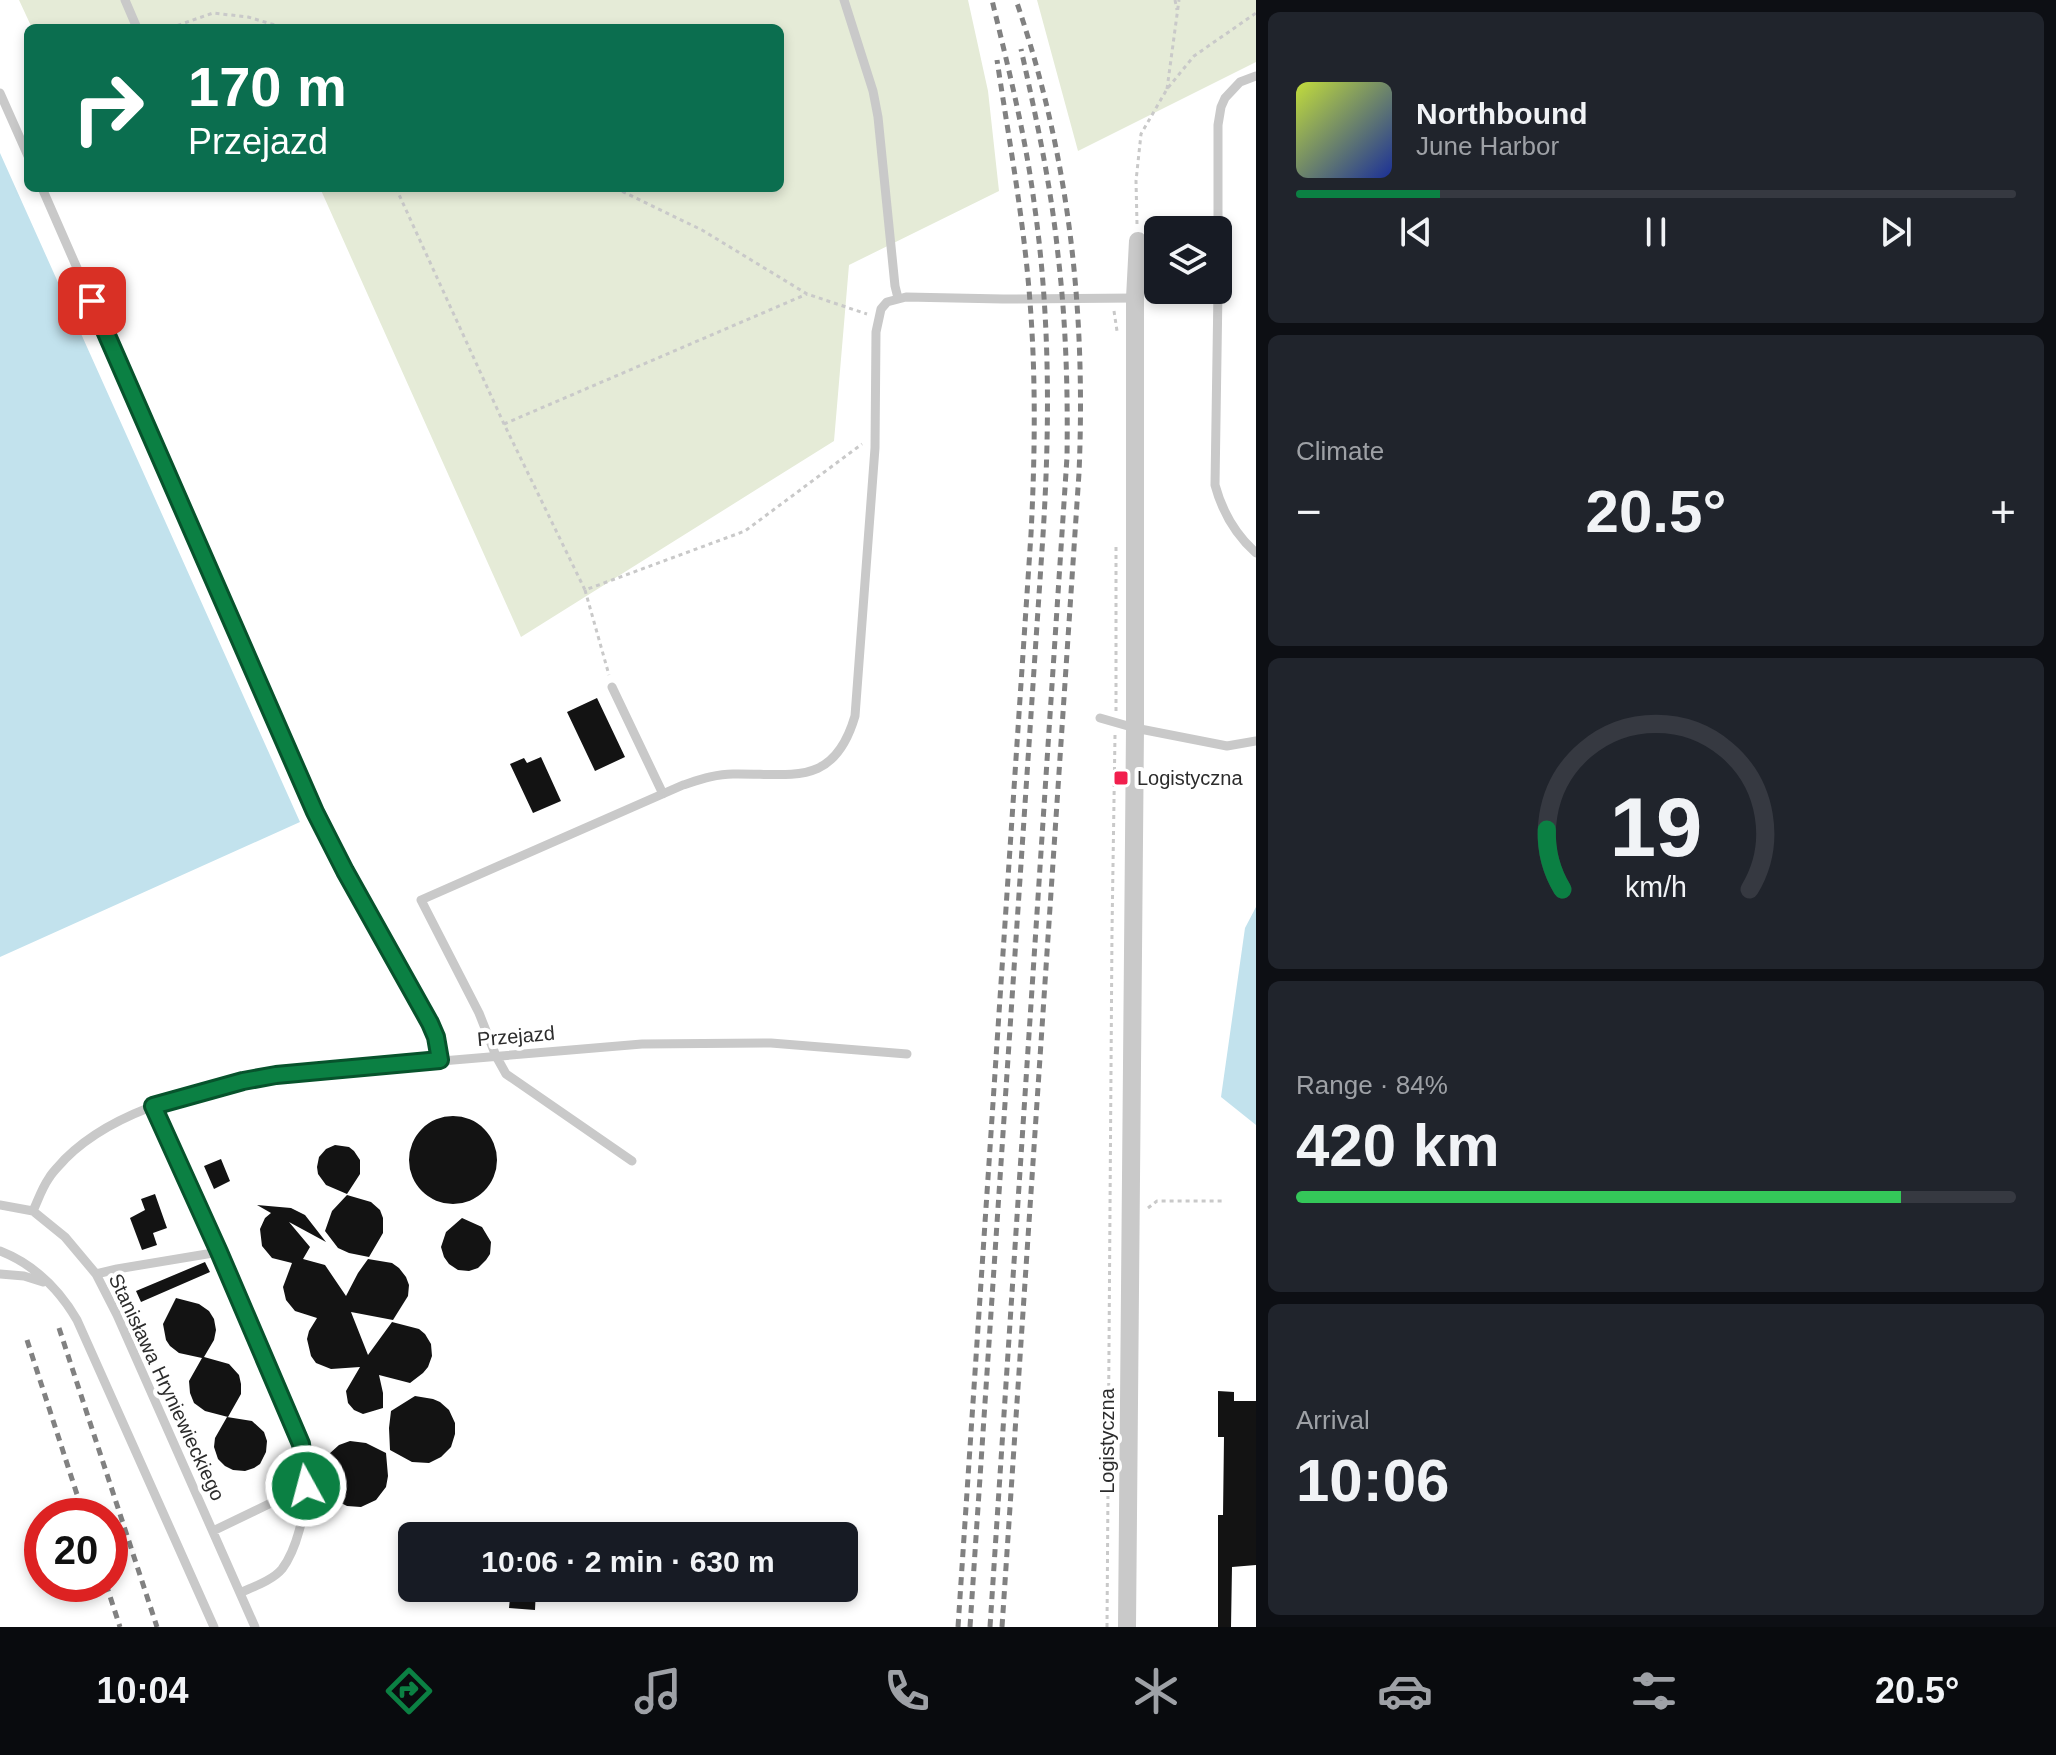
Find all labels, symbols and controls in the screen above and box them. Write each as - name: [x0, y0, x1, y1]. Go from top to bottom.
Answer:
- text: 170 m: [188, 55, 347, 118]
- icon: right: [56, 56, 160, 160]
- text: Northbound: [1416, 97, 1588, 130]
- text: Przejazd: [188, 121, 328, 162]
- text: June Harbor: [1416, 131, 1559, 161]
- icon: previous: [1394, 210, 1438, 254]
- icon: pause: [1634, 210, 1678, 254]
- icon: next: [1874, 210, 1918, 254]
- map controls: [1144, 216, 1232, 304]
- button: layers: [1144, 216, 1232, 304]
- pin: [58, 267, 126, 335]
- icon: arrive: [70, 279, 114, 323]
- text: Climate: [1296, 436, 1384, 466]
- text: 20.5°: [1586, 478, 1726, 545]
- text: −: [1296, 487, 1322, 536]
- text: +: [1990, 487, 2016, 536]
- place label: Logistyczna: [1137, 767, 1243, 789]
- marker: Logistyczna: [1112, 769, 1130, 787]
- text: 19: [1610, 780, 1702, 873]
- text: km/h: [1625, 871, 1687, 903]
- street label: Przejazd: [476, 1022, 556, 1050]
- text: Range · 84%: [1296, 1070, 1448, 1100]
- text: 420 km: [1296, 1112, 1500, 1179]
- street label: Stanisława Hryniewieckiego: [105, 1270, 229, 1504]
- street label: Logistyczna: [1096, 1387, 1118, 1494]
- text: Arrival: [1296, 1405, 1370, 1435]
- position arrow: [264, 1444, 348, 1528]
- text: 10:06: [1296, 1447, 1449, 1514]
- speed limit sign: 20: [24, 1498, 128, 1602]
- text: 10:06 · 2 min · 630 m: [481, 1545, 775, 1578]
- icon: directions: [381, 1663, 437, 1719]
- icon: music: [630, 1663, 686, 1719]
- icon: phone: [879, 1663, 935, 1719]
- icon: climate: [1128, 1663, 1184, 1719]
- icon: car: [1377, 1663, 1433, 1719]
- icon: filters: [1626, 1663, 1682, 1719]
- text: 10:04: [96, 1670, 189, 1711]
- text: 20.5°: [1875, 1670, 1959, 1711]

